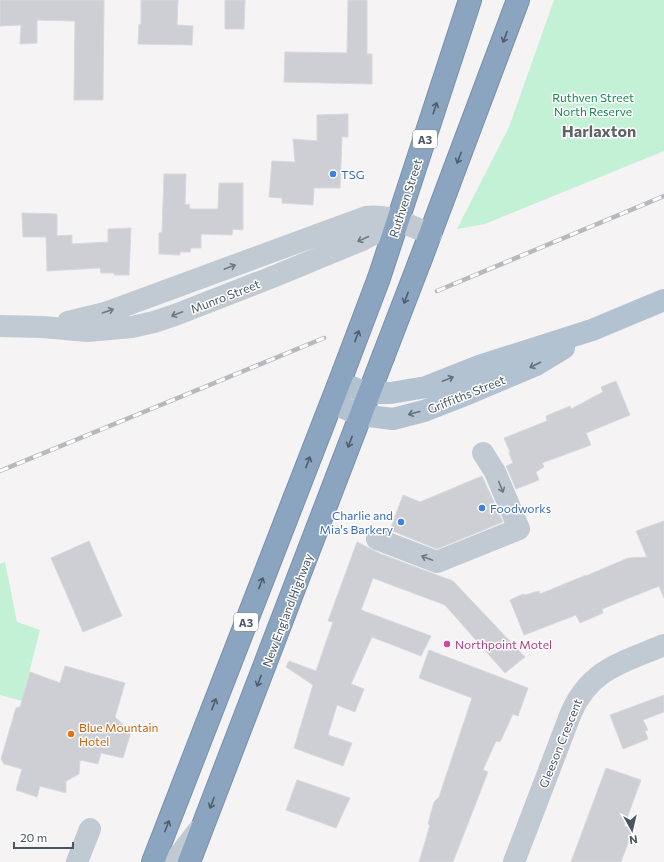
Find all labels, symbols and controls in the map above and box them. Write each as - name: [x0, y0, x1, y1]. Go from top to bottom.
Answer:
- one-way arrow: [500, 30, 508, 42]
- park label: Ruthven Street North Reserve: [552, 90, 634, 118]
- one-way arrow: [432, 101, 439, 114]
- district label: Harlaxton: [562, 121, 636, 140]
- road number: A3: [413, 130, 437, 148]
- one-way arrow: [454, 152, 462, 164]
- street label: Ruthven Street: [386, 157, 424, 239]
- place label: TSG: [341, 167, 365, 181]
- marker: TSG: [328, 169, 338, 179]
- one-way arrow: [357, 236, 369, 243]
- one-way arrow: [224, 262, 236, 270]
- street label: Munro Street: [188, 276, 262, 316]
- one-way arrow: [401, 291, 409, 303]
- one-way arrow: [102, 307, 114, 315]
- one-way arrow: [172, 311, 184, 319]
- one-way arrow: [354, 331, 362, 343]
- one-way arrow: [529, 362, 541, 369]
- street label: Griffiths Street: [425, 372, 507, 416]
- one-way arrow: [442, 375, 454, 383]
- one-way arrow: [408, 410, 421, 417]
- one-way arrow: [346, 436, 354, 448]
- one-way arrow: [305, 456, 313, 468]
- one-way arrow: [498, 481, 506, 493]
- place label: Foodworks: [490, 501, 551, 515]
- marker: Foodworks: [477, 503, 487, 513]
- place label: Charlie and Mia's Barkery: [320, 508, 393, 536]
- marker: Charlie and Mia's Barkery: [396, 517, 406, 527]
- street label: New England Highway: [259, 551, 315, 669]
- one-way arrow: [421, 554, 433, 562]
- one-way arrow: [258, 578, 266, 590]
- road number: A3: [234, 613, 258, 631]
- place label: Northpoint Motel: [455, 637, 552, 651]
- marker: Northpoint Motel: [442, 639, 452, 649]
- one-way arrow: [255, 675, 263, 687]
- street label: Gleeson Crescent: [536, 696, 584, 790]
- one-way arrow: [211, 699, 219, 711]
- place label: Blue Mountain Hotel: [79, 720, 159, 748]
- marker: Blue Mountain Hotel: [66, 729, 76, 739]
- one-way arrow: [208, 796, 216, 808]
- north arrow: [612, 810, 652, 850]
- one-way arrow: [164, 820, 172, 832]
- scale bar: [14, 824, 73, 850]
- text: 20 m: [20, 830, 47, 844]
- text: N: [628, 833, 638, 847]

